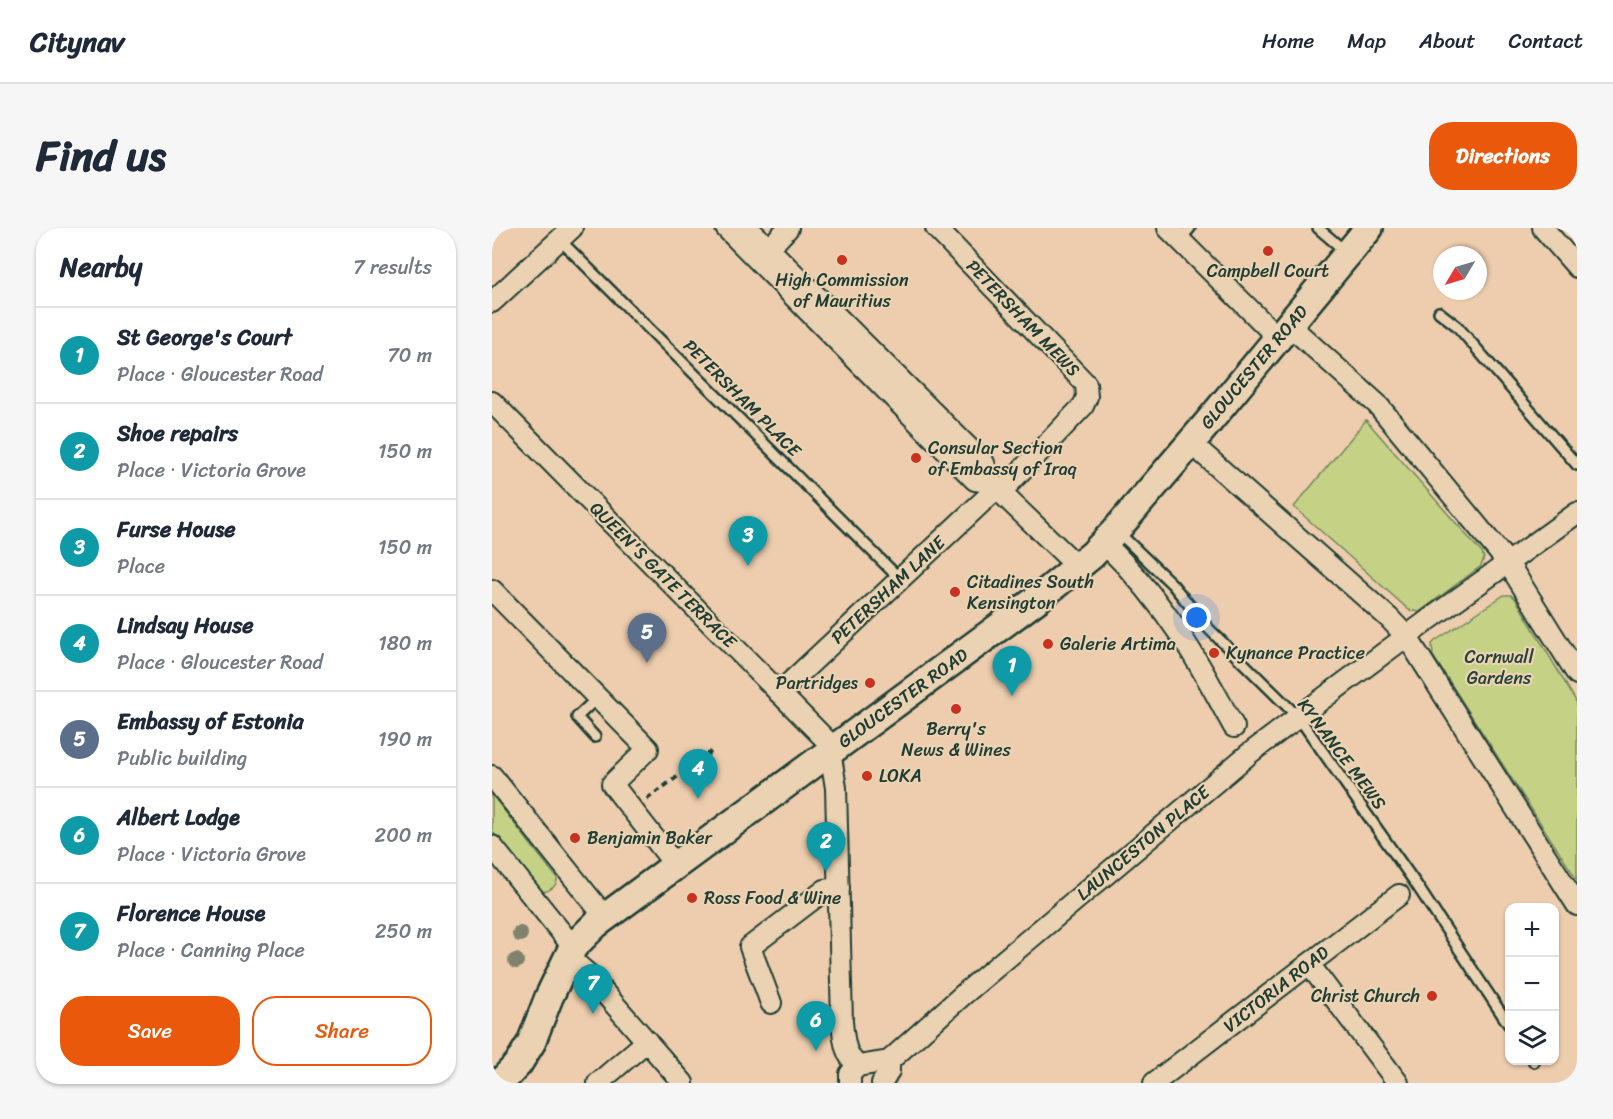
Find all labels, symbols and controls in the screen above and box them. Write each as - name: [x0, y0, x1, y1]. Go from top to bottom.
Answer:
- text: Citynav: [30, 17, 124, 66]
- text: Home: [1262, 22, 1314, 60]
- text: Map: [1347, 22, 1386, 60]
- text: About: [1419, 22, 1476, 60]
- text: Contact: [1509, 22, 1583, 60]
- text: Find us: [36, 119, 166, 193]
- button: Directions: [1429, 122, 1577, 190]
- text: Nearby: [60, 244, 142, 290]
- marker: Campbell Court: [1261, 244, 1275, 258]
- north arrow: [1433, 246, 1487, 300]
- text: 7 results: [353, 250, 432, 285]
- street label: PETERSHAM MEWS: [958, 252, 1088, 385]
- marker: High Commission of Mauritius: [835, 253, 849, 267]
- place label: Campbell Court: [1207, 255, 1329, 287]
- place label: High Commission of Mauritius: [775, 264, 909, 317]
- street label: GLOUCESTER ROAD: [1192, 297, 1316, 437]
- text: St George's Court: [117, 318, 292, 357]
- street label: PETERSHAM PLACE: [675, 331, 810, 466]
- text: 1: [75, 338, 84, 373]
- text: 70 m: [387, 338, 432, 373]
- text: Place · Gloucester Road: [117, 357, 323, 392]
- text: Shoe repairs: [117, 414, 238, 453]
- place label: Consular Section of Embassy of Iraq: [928, 432, 1077, 485]
- text: 2: [74, 434, 85, 469]
- text: 150 m: [378, 434, 432, 469]
- marker: Consular Section of Embassy of Iraq: [909, 451, 923, 465]
- text: Place · Victoria Grove: [117, 453, 306, 488]
- street label: QUEEN'S GATE TERRACE: [582, 494, 745, 657]
- text: Furse House: [117, 510, 236, 549]
- pin: 3: [728, 516, 768, 566]
- street label: PETERSHAM LANE: [823, 527, 954, 652]
- text: 3: [74, 530, 85, 565]
- text: 150 m: [378, 530, 432, 565]
- text: Place: [117, 549, 165, 584]
- place label: Citadines South Kensington: [967, 566, 1094, 619]
- marker: Citadines South Kensington: [948, 585, 962, 599]
- your location: [1182, 603, 1211, 632]
- text: Lindsay House: [117, 606, 254, 645]
- pin: 5: [628, 614, 666, 663]
- text: 4: [73, 626, 86, 661]
- text: 180 m: [378, 626, 432, 661]
- place label: Galerie Artima: [1060, 628, 1176, 660]
- marker: Galerie Artima: [1041, 637, 1055, 651]
- place label: Kynance Practice: [1226, 637, 1365, 669]
- street label: GLOUCESTER ROAD: [831, 639, 975, 757]
- park label: Cornwall Gardens: [1464, 641, 1534, 694]
- text: Place · Gloucester Road: [117, 645, 323, 680]
- pin: 1: [992, 646, 1032, 696]
- marker: Kynance Practice: [1207, 646, 1221, 660]
- place label: Partridges: [776, 667, 859, 699]
- marker: Partridges: [863, 676, 877, 690]
- street label: KYNANCE MEWS: [1289, 691, 1395, 817]
- text: Embassy of Estonia: [117, 702, 304, 741]
- marker: Berry's News & Wines: [949, 702, 963, 716]
- place label: Berry's News & Wines: [901, 713, 1011, 766]
- text: 5: [73, 722, 86, 757]
- text: 190 m: [378, 722, 432, 757]
- text: Public building: [117, 741, 247, 776]
- pin: 4: [678, 750, 718, 799]
- place label: LOKA: [879, 760, 922, 792]
- marker: LOKA: [860, 769, 874, 783]
- street label: LAUNCESTON PLACE: [1069, 776, 1218, 909]
- text: Albert Lodge: [117, 798, 240, 837]
- text: 6: [74, 818, 85, 853]
- text: 200 m: [375, 818, 432, 853]
- place label: Benjamin Baker: [587, 822, 714, 854]
- pin: 2: [806, 822, 846, 872]
- marker: Benjamin Baker: [568, 831, 582, 845]
- text: Place · Victoria Grove: [117, 837, 306, 872]
- place label: Ross Food & Wine: [704, 882, 841, 914]
- marker: Ross Food & Wine: [685, 891, 699, 905]
- text: Florence House: [117, 894, 265, 933]
- map controls: [1505, 903, 1559, 1065]
- button: +: [1505, 903, 1559, 957]
- text: 7: [74, 914, 85, 949]
- text: 250 m: [375, 914, 432, 949]
- text: Place · Canning Place: [117, 933, 305, 968]
- street label: VICTORIA ROAD: [1216, 937, 1336, 1041]
- button: −: [1505, 957, 1559, 1011]
- pin: 7: [574, 964, 612, 1014]
- place label: Christ Church: [1311, 980, 1420, 1012]
- marker: Christ Church: [1425, 989, 1439, 1003]
- button: Save: [60, 996, 240, 1066]
- button: Share: [252, 996, 432, 1066]
- pin: 6: [796, 1002, 836, 1051]
- button: layers: [1505, 1011, 1559, 1065]

